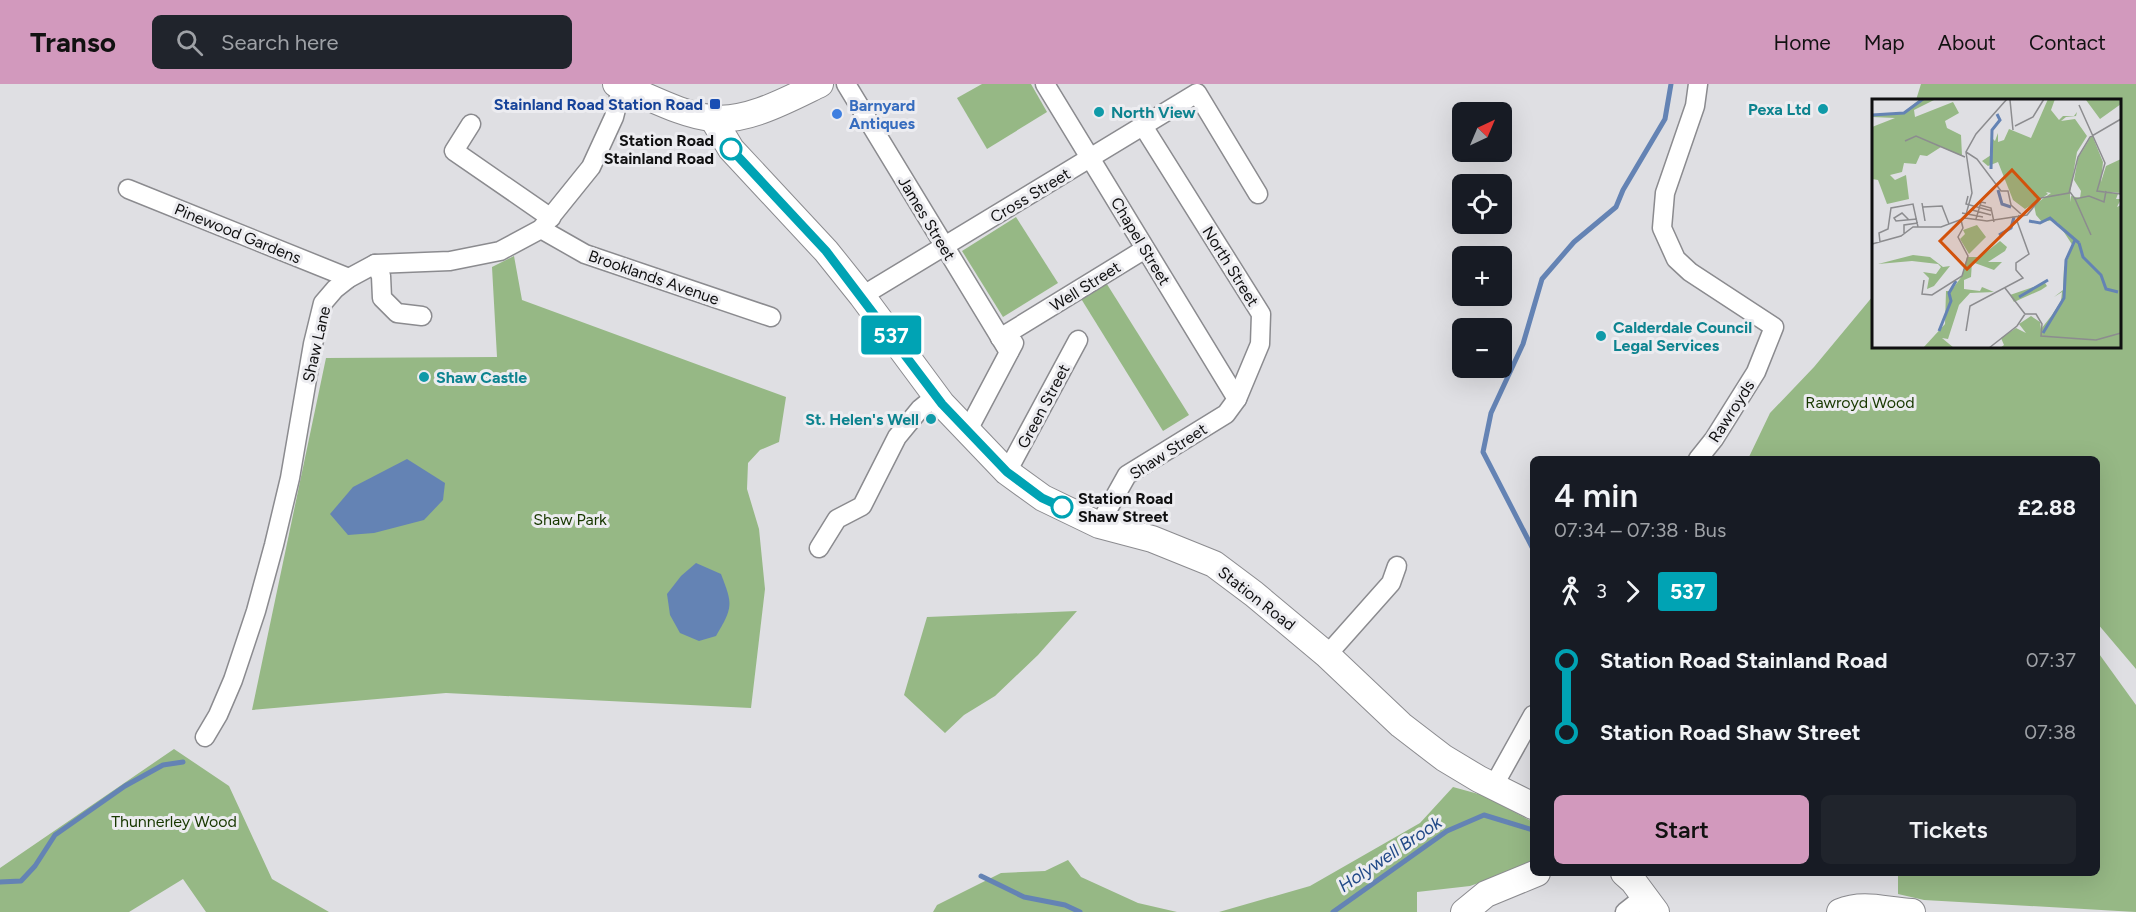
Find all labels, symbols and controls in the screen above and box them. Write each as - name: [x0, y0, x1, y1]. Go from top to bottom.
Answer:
- search box: [152, 15, 572, 69]
- text: Transo: [30, 25, 116, 59]
- icon: search: [173, 26, 206, 59]
- text: Search here: [221, 29, 339, 56]
- text: Home: [1774, 30, 1831, 55]
- text: Map: [1864, 30, 1905, 55]
- text: About: [1938, 30, 1996, 55]
- text: Contact: [2029, 30, 2106, 55]
- place label: Stainland Road Station Road: [494, 95, 703, 114]
- place label: Barnyard Antiques: [849, 96, 916, 133]
- marker: Stainland Road Station Road: [708, 97, 722, 111]
- inset map: [1872, 99, 2121, 348]
- place label: Pexa Ltd: [1748, 100, 1811, 119]
- north arrow: [1452, 102, 1512, 162]
- map controls: [1452, 102, 1512, 378]
- marker: Pexa Ltd: [1816, 102, 1830, 116]
- place label: North View: [1111, 103, 1196, 122]
- marker: North View: [1092, 105, 1106, 119]
- marker: Barnyard Antiques: [830, 107, 844, 121]
- place label: Station Road Stainland Road: [604, 131, 714, 168]
- marker: Station Road Stainland Road: [720, 138, 742, 160]
- street label: Cross Street: [987, 164, 1074, 227]
- street label: James Street: [894, 173, 959, 264]
- button: locate: [1452, 174, 1512, 234]
- street label: Chapel Street: [1107, 194, 1174, 289]
- street label: Pinewood Gardens: [172, 199, 304, 268]
- street label: North Street: [1198, 223, 1263, 310]
- street label: Brooklands Avenue: [586, 246, 722, 309]
- button: +: [1452, 246, 1512, 306]
- street label: Well Street: [1047, 257, 1124, 315]
- street label: Shaw Lane: [299, 304, 335, 384]
- line badge: 537: [856, 316, 926, 354]
- button: −: [1452, 318, 1512, 378]
- place label: Calderdale Council Legal Services: [1613, 318, 1752, 355]
- text: 537: [873, 323, 909, 348]
- marker: Calderdale Council Legal Services: [1594, 329, 1608, 343]
- street label: Green Street: [1013, 361, 1074, 452]
- place label: Shaw Castle: [436, 368, 527, 387]
- marker: Shaw Castle: [417, 370, 431, 384]
- street label: Rawroyds: [1704, 377, 1758, 446]
- park label: Rawroyd Wood: [1805, 393, 1915, 412]
- place label: St. Helen's Well: [805, 410, 919, 429]
- marker: St. Helen's Well: [924, 412, 938, 426]
- street label: Shaw Street: [1126, 419, 1210, 483]
- text: 4 min: [1554, 476, 1638, 515]
- place label: Station Road Shaw Street: [1078, 489, 1173, 526]
- text: £2.88: [2018, 494, 2076, 521]
- marker: Station Road Shaw Street: [1051, 496, 1073, 518]
- park label: Shaw Park: [533, 510, 607, 529]
- text: 07:34 – 07:38 · Bus: [1554, 518, 1726, 542]
- street label: Station Road: [1214, 562, 1299, 634]
- icon: walk: [1554, 575, 1587, 608]
- icon: forward: [1616, 575, 1649, 608]
- text: 3: [1596, 579, 1607, 603]
- text: 537: [1670, 579, 1705, 604]
- text: Station Road Stainland Road: [1600, 647, 1888, 674]
- text: 07:37: [2026, 648, 2076, 672]
- text: Station Road Shaw Street: [1600, 719, 1861, 746]
- text: 07:38: [2024, 720, 2076, 744]
- button: Start: [1554, 795, 1809, 864]
- button: Tickets: [1821, 795, 2076, 864]
- water label: Holywell Brook: [1334, 811, 1447, 897]
- park label: Thunnerley Wood: [111, 812, 237, 831]

